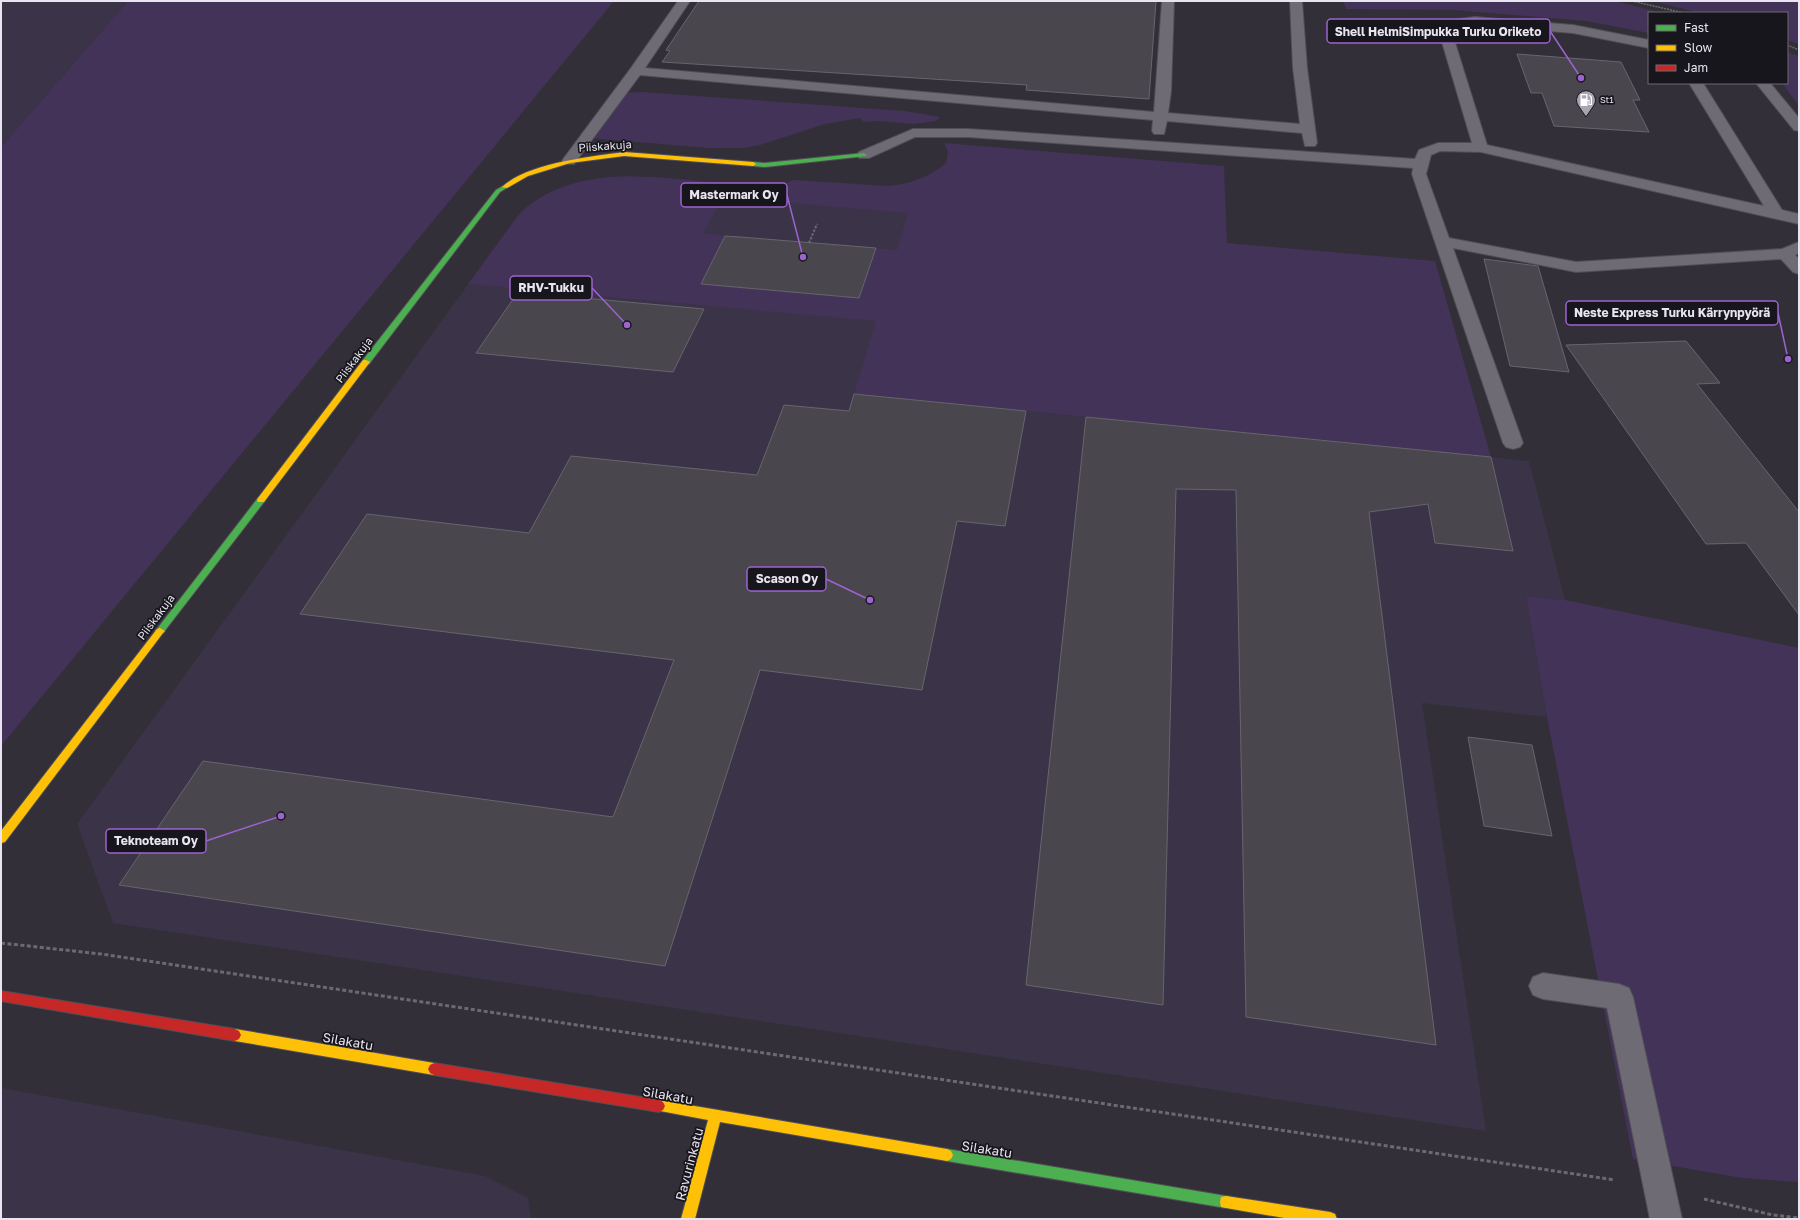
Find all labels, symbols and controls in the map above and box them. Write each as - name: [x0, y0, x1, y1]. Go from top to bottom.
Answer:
- legend: [1648, 12, 1788, 84]
- callout: Shell HelmiSimpukka Turku Oriketo: [1327, 19, 1550, 43]
- text: Fast: [1684, 20, 1709, 35]
- text: Shell HelmiSimpukka Turku Oriketo: [1335, 24, 1541, 39]
- text: Slow: [1684, 40, 1712, 55]
- text: Jam: [1684, 60, 1708, 75]
- fuel station icon: St1: [1575, 89, 1597, 117]
- place label: St1: [1600, 94, 1614, 105]
- street label: Piiskakuja: [578, 137, 632, 154]
- callout: Mastermark Oy: [681, 183, 787, 207]
- text: Mastermark Oy: [689, 187, 779, 202]
- callout: RHV-Tukku: [510, 276, 592, 300]
- text: RHV-Tukku: [518, 280, 584, 295]
- callout: Neste Express Turku Kärrynpyörä: [1566, 301, 1778, 325]
- text: Neste Express Turku Kärrynpyörä: [1574, 305, 1770, 320]
- street label: Piiskakuja: [332, 335, 375, 385]
- callout: Scason Oy: [747, 567, 826, 591]
- text: Scason Oy: [756, 571, 819, 586]
- street label: Piiskakuja: [134, 592, 177, 642]
- callout: Teknoteam Oy: [106, 829, 206, 853]
- text: Teknoteam Oy: [114, 833, 199, 848]
- street label: Silakatu: [322, 1029, 374, 1053]
- street label: Silakatu: [642, 1083, 694, 1107]
- street label: Ravurinkatu: [672, 1126, 706, 1202]
- street label: Silakatu: [961, 1137, 1013, 1161]

